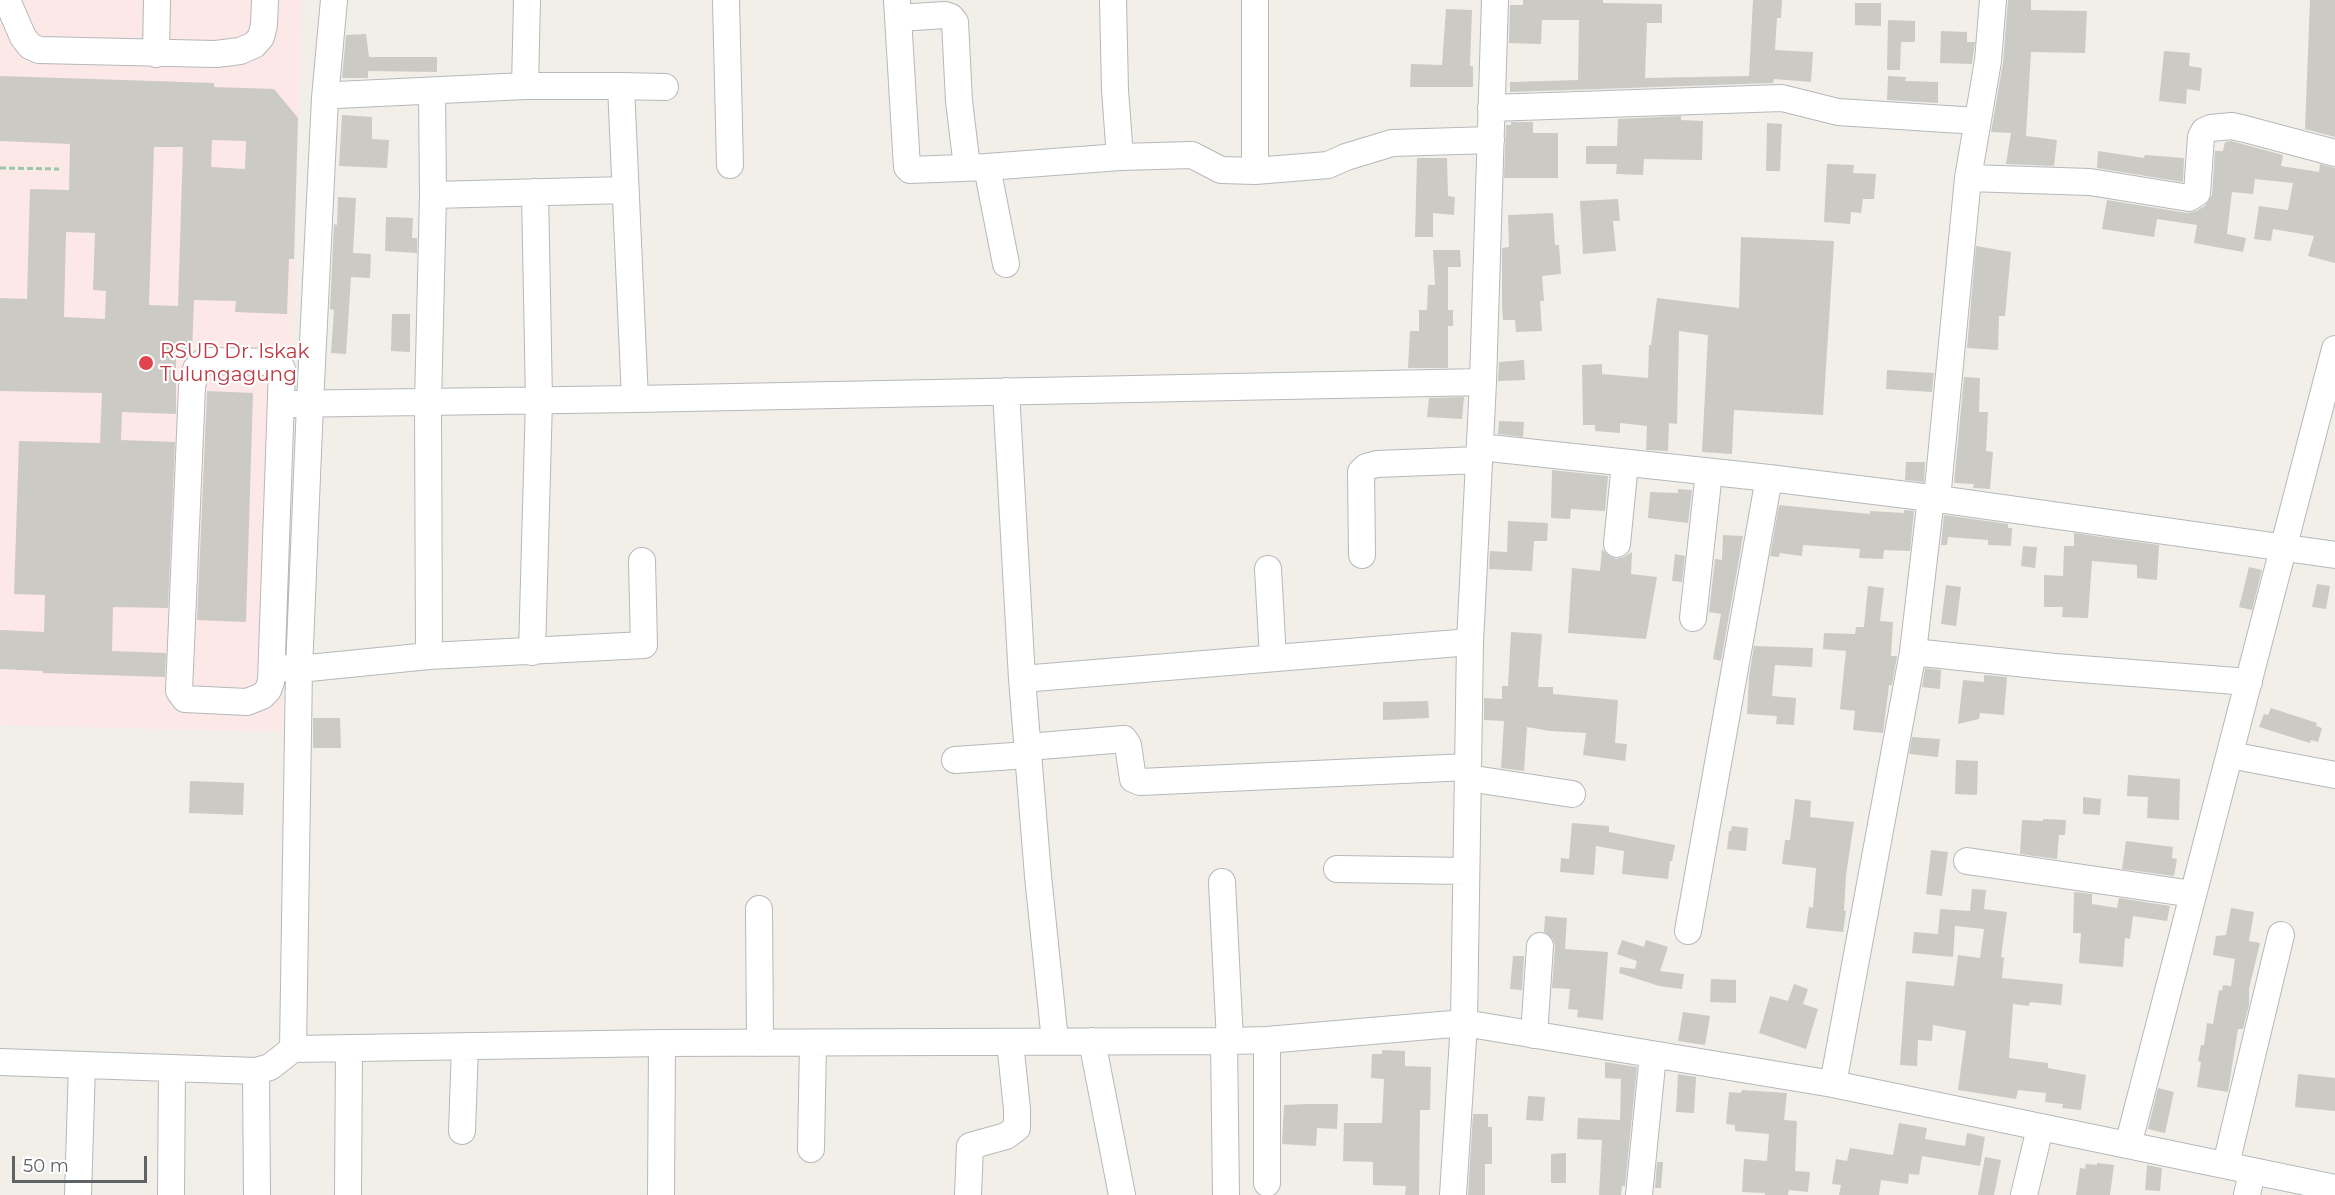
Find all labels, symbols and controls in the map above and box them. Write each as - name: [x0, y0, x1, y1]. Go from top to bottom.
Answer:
- place label: RSUD Dr. Iskak Tulungagung: [160, 340, 309, 387]
- marker: RSUD Dr. Iskak Tulungagung: [137, 354, 155, 372]
- scale bar: [15, 1144, 150, 1182]
- text: 50 m: [23, 1155, 69, 1177]

